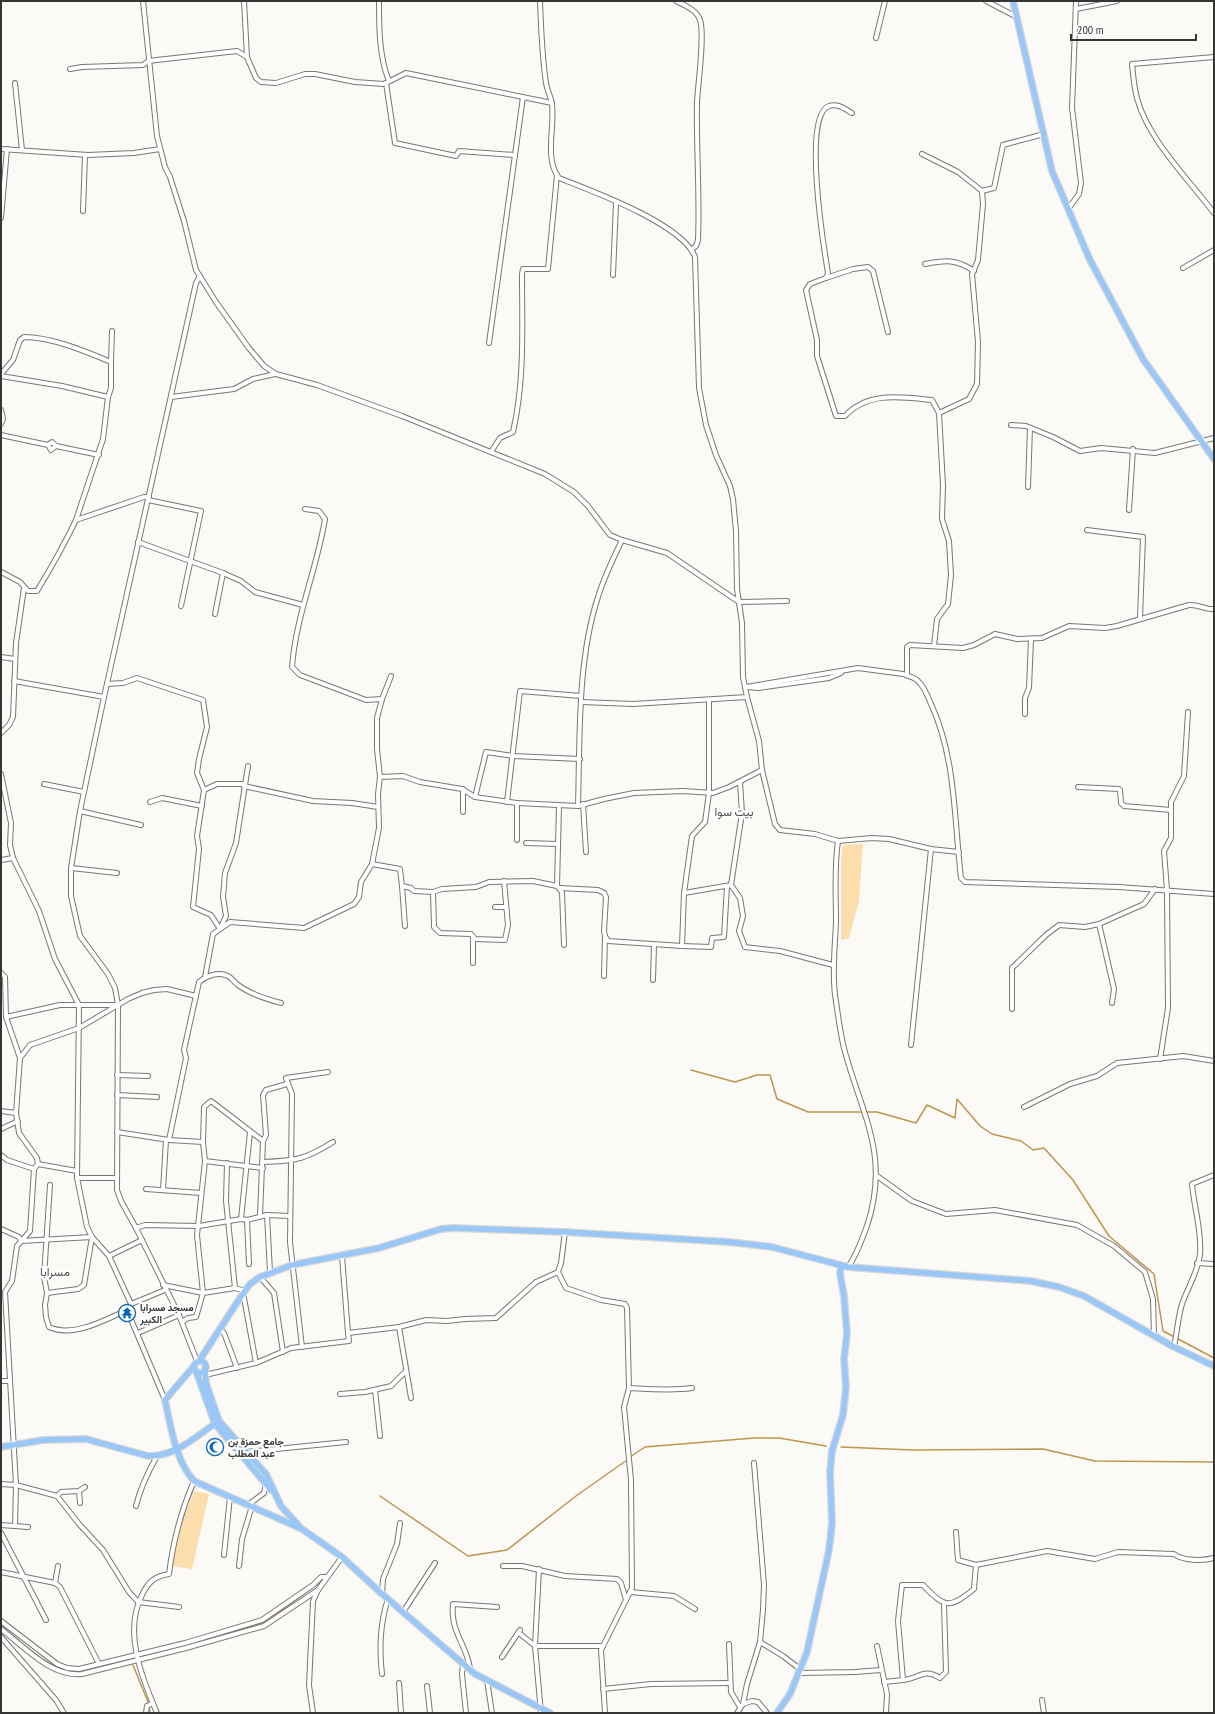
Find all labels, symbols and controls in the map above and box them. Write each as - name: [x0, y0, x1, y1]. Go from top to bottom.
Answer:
- scale bar: [1071, 16, 1196, 42]
- text: 200 m: [1077, 22, 1104, 37]
- district label: بيت سوا: [714, 804, 754, 820]
- district label: مسرابا: [40, 1264, 70, 1280]
- place label: مسجد مسرابا الكبير: [139, 1301, 194, 1326]
- temple icon: مسجد مسرابا الكبير: [117, 1303, 137, 1323]
- place label: جامع حمزة بن عبد المطلب: [228, 1435, 284, 1460]
- mosque icon: جامع حمزة بن عبد المطلب: [205, 1437, 225, 1457]

